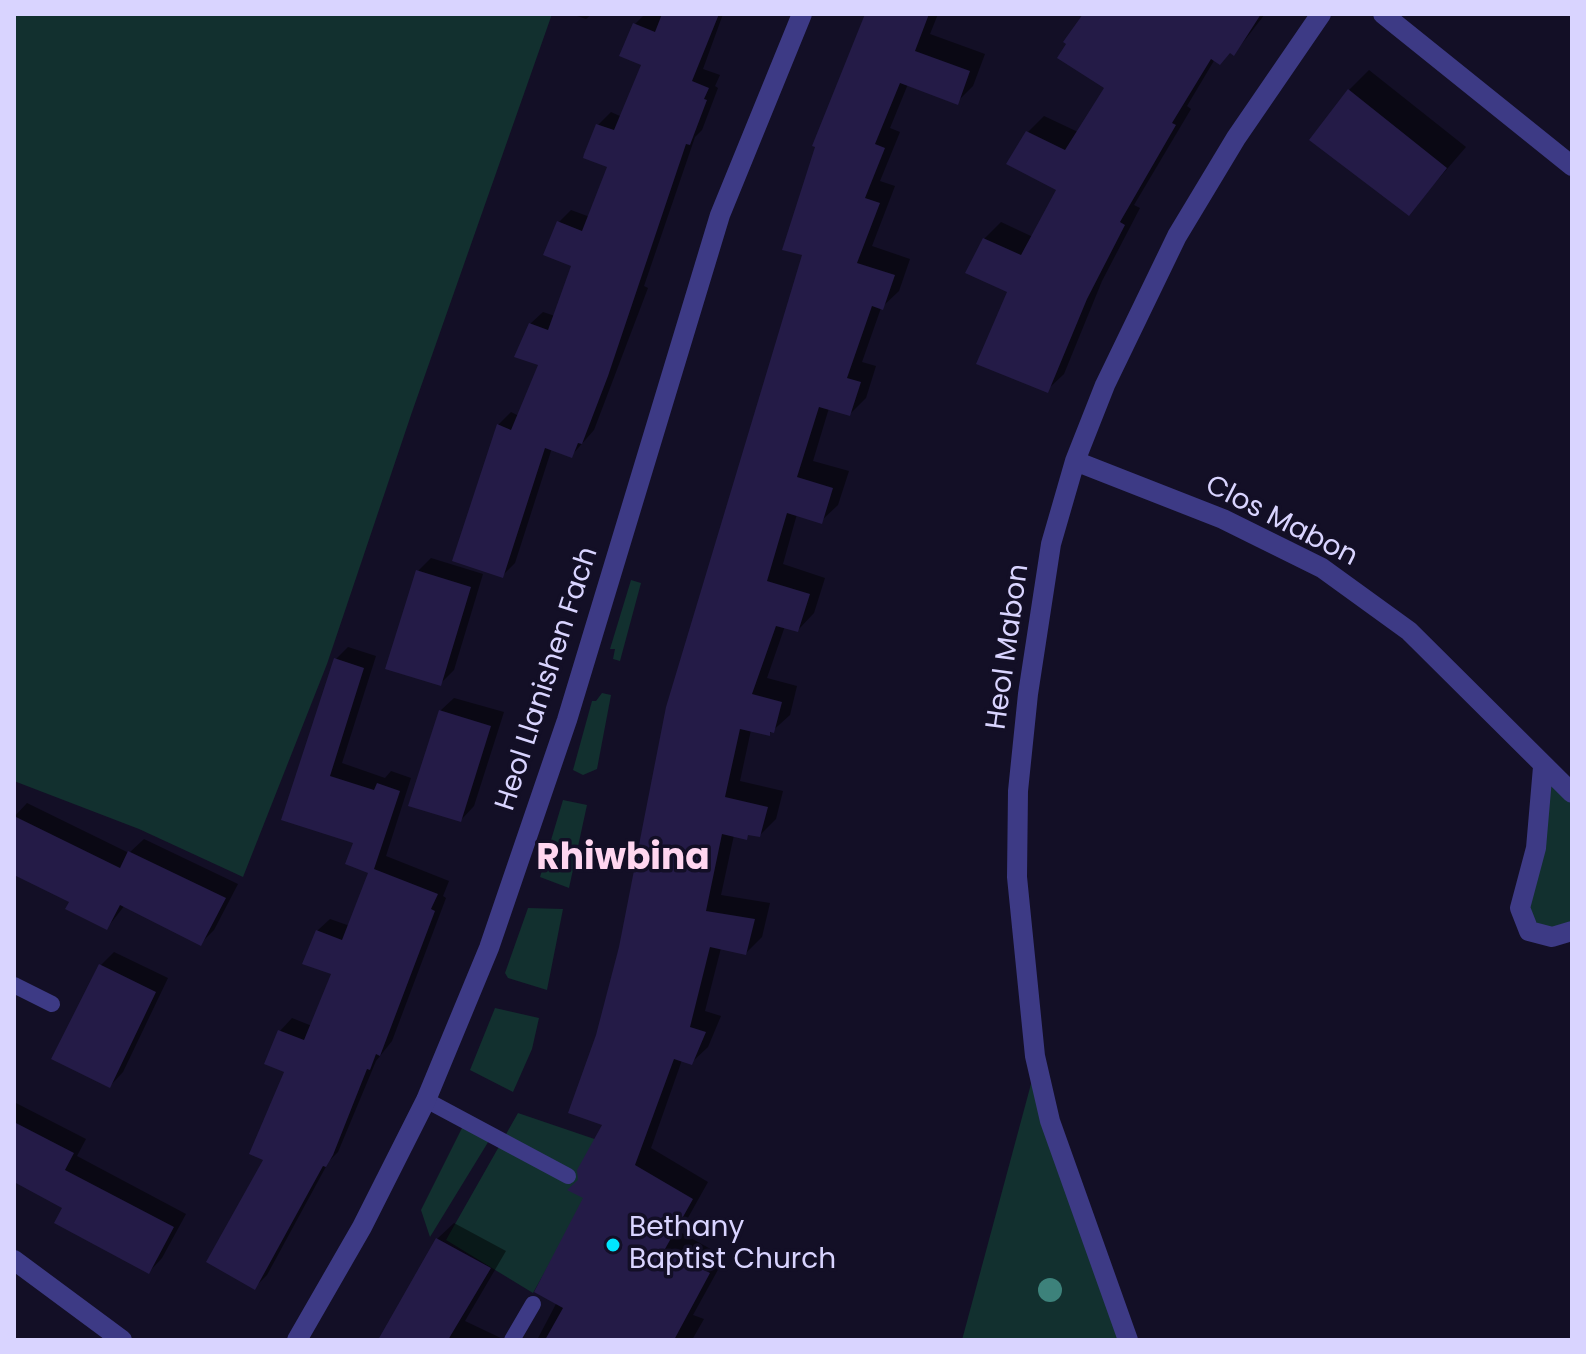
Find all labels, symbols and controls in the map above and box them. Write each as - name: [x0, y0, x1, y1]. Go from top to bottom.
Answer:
- street label: Clos Mabon: [1199, 469, 1363, 575]
- street label: Heol Llanishen Fach: [490, 543, 606, 815]
- street label: Heol Mabon: [981, 562, 1037, 732]
- district label: Rhiwbina: [536, 838, 710, 882]
- place label: Bethany Baptist Church: [629, 1212, 836, 1278]
- marker: Bethany Baptist Church: [604, 1236, 622, 1254]

